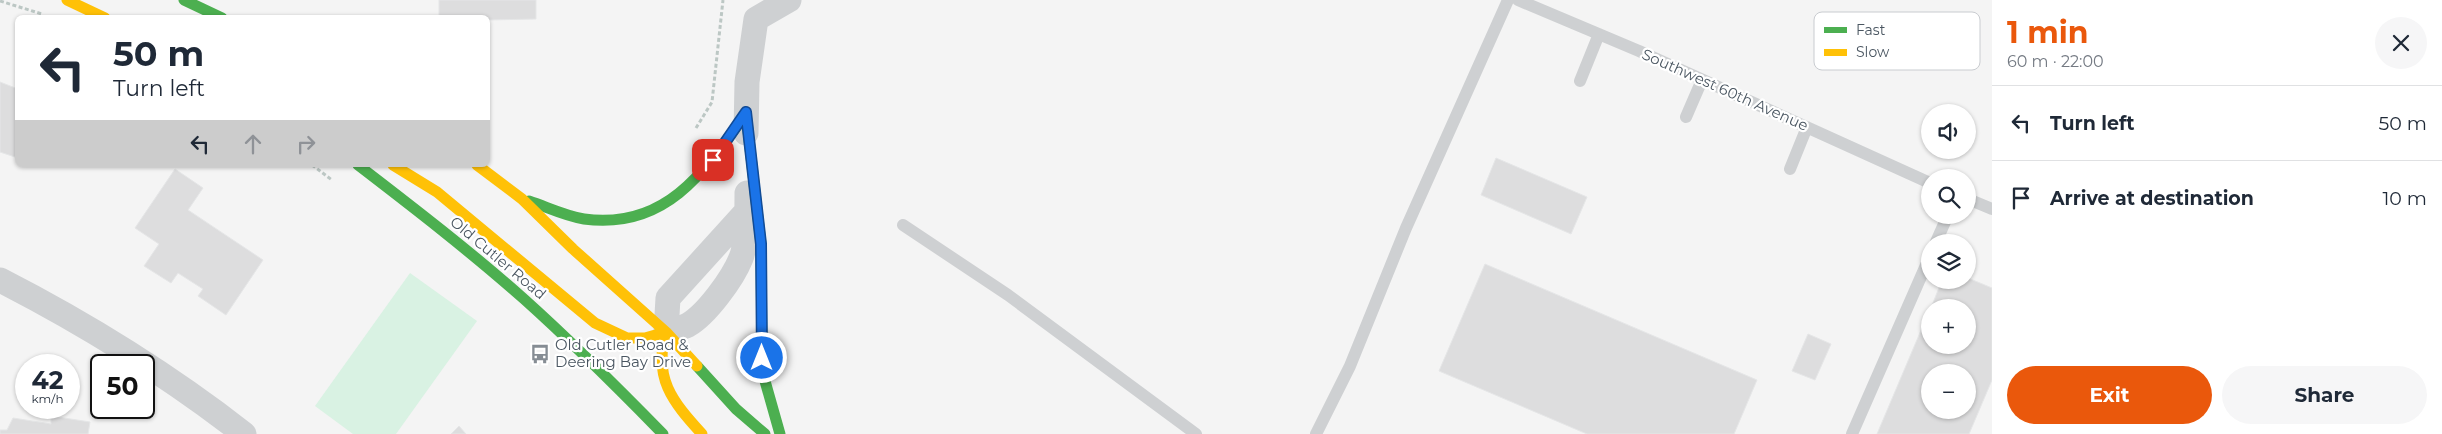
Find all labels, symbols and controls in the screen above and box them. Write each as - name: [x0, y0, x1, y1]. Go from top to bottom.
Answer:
- legend: [1814, 12, 1980, 70]
- text: 1 min: [2007, 14, 2088, 51]
- button: close: [2375, 17, 2427, 69]
- text: Fast: [1856, 21, 1886, 39]
- text: 50 m: [113, 32, 204, 75]
- icon: left: [30, 35, 95, 100]
- text: Slow: [1856, 43, 1890, 61]
- street label: Southwest 60th Avenue: [1639, 44, 1811, 135]
- text: 60 m · 22:00: [2007, 52, 2104, 71]
- text: Turn left: [113, 75, 205, 102]
- map controls: [1921, 104, 1976, 419]
- button: sound: [1921, 104, 1976, 159]
- icon: left: [2007, 109, 2035, 137]
- text: Turn left: [2050, 112, 2135, 135]
- text: 50 m: [2379, 112, 2427, 135]
- icon: left: [186, 130, 214, 158]
- icon: ahead: [239, 130, 267, 158]
- icon: right: [292, 130, 320, 158]
- pin: [692, 139, 734, 181]
- icon: arrive: [699, 146, 727, 174]
- button: search: [1921, 169, 1976, 224]
- icon: arrive: [2007, 184, 2035, 212]
- text: Arrive at destination: [2050, 187, 2254, 210]
- text: 10 m: [2382, 187, 2427, 210]
- street label: Old Cutler Road: [446, 212, 550, 303]
- button: layers: [1921, 234, 1976, 289]
- button: +: [1921, 299, 1976, 354]
- position arrow: [735, 331, 787, 383]
- place label: Old Cutler Road & Deering Bay Drive: [555, 335, 691, 371]
- bus stop icon: Old Cutler Road & Deering Bay Drive: [529, 343, 551, 365]
- speed limit sign: 50: [90, 354, 155, 419]
- button: −: [1921, 364, 1976, 419]
- text: 42: [32, 365, 63, 395]
- button: Exit: [2007, 366, 2212, 424]
- button: Share: [2222, 366, 2427, 424]
- text: km/h: [31, 391, 64, 406]

